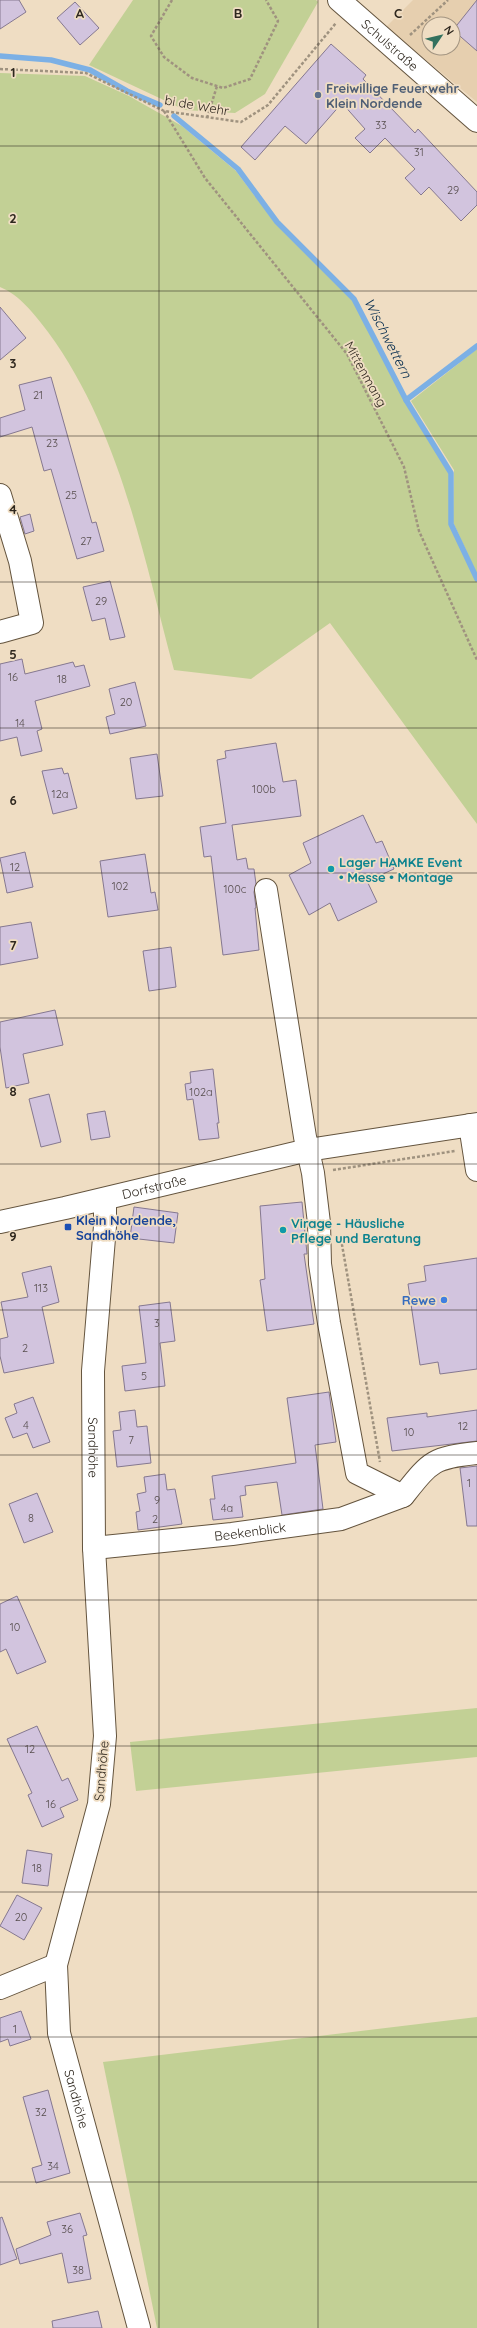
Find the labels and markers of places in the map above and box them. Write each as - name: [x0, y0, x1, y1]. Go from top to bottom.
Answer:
- place label: Freiwillige Feuerwehr Klein Nordende: [326, 80, 459, 111]
- marker: Freiwillige Feuerwehr Klein Nordende: [313, 90, 323, 100]
- place label: Lager HAMKE Event • Messe • Montage: [339, 854, 463, 885]
- marker: Lager HAMKE Event • Messe • Montage: [326, 864, 336, 874]
- place label: Klein Nordende, Sandhöhe: [76, 1212, 176, 1243]
- place label: Virage - Häusliche Pflege und Beratung: [291, 1215, 421, 1246]
- marker: Klein Nordende, Sandhöhe: [63, 1222, 73, 1232]
- marker: Virage - Häusliche Pflege und Beratung: [278, 1225, 288, 1235]
- place label: Rewe: [402, 1292, 436, 1308]
- marker: Rewe: [439, 1295, 449, 1305]

